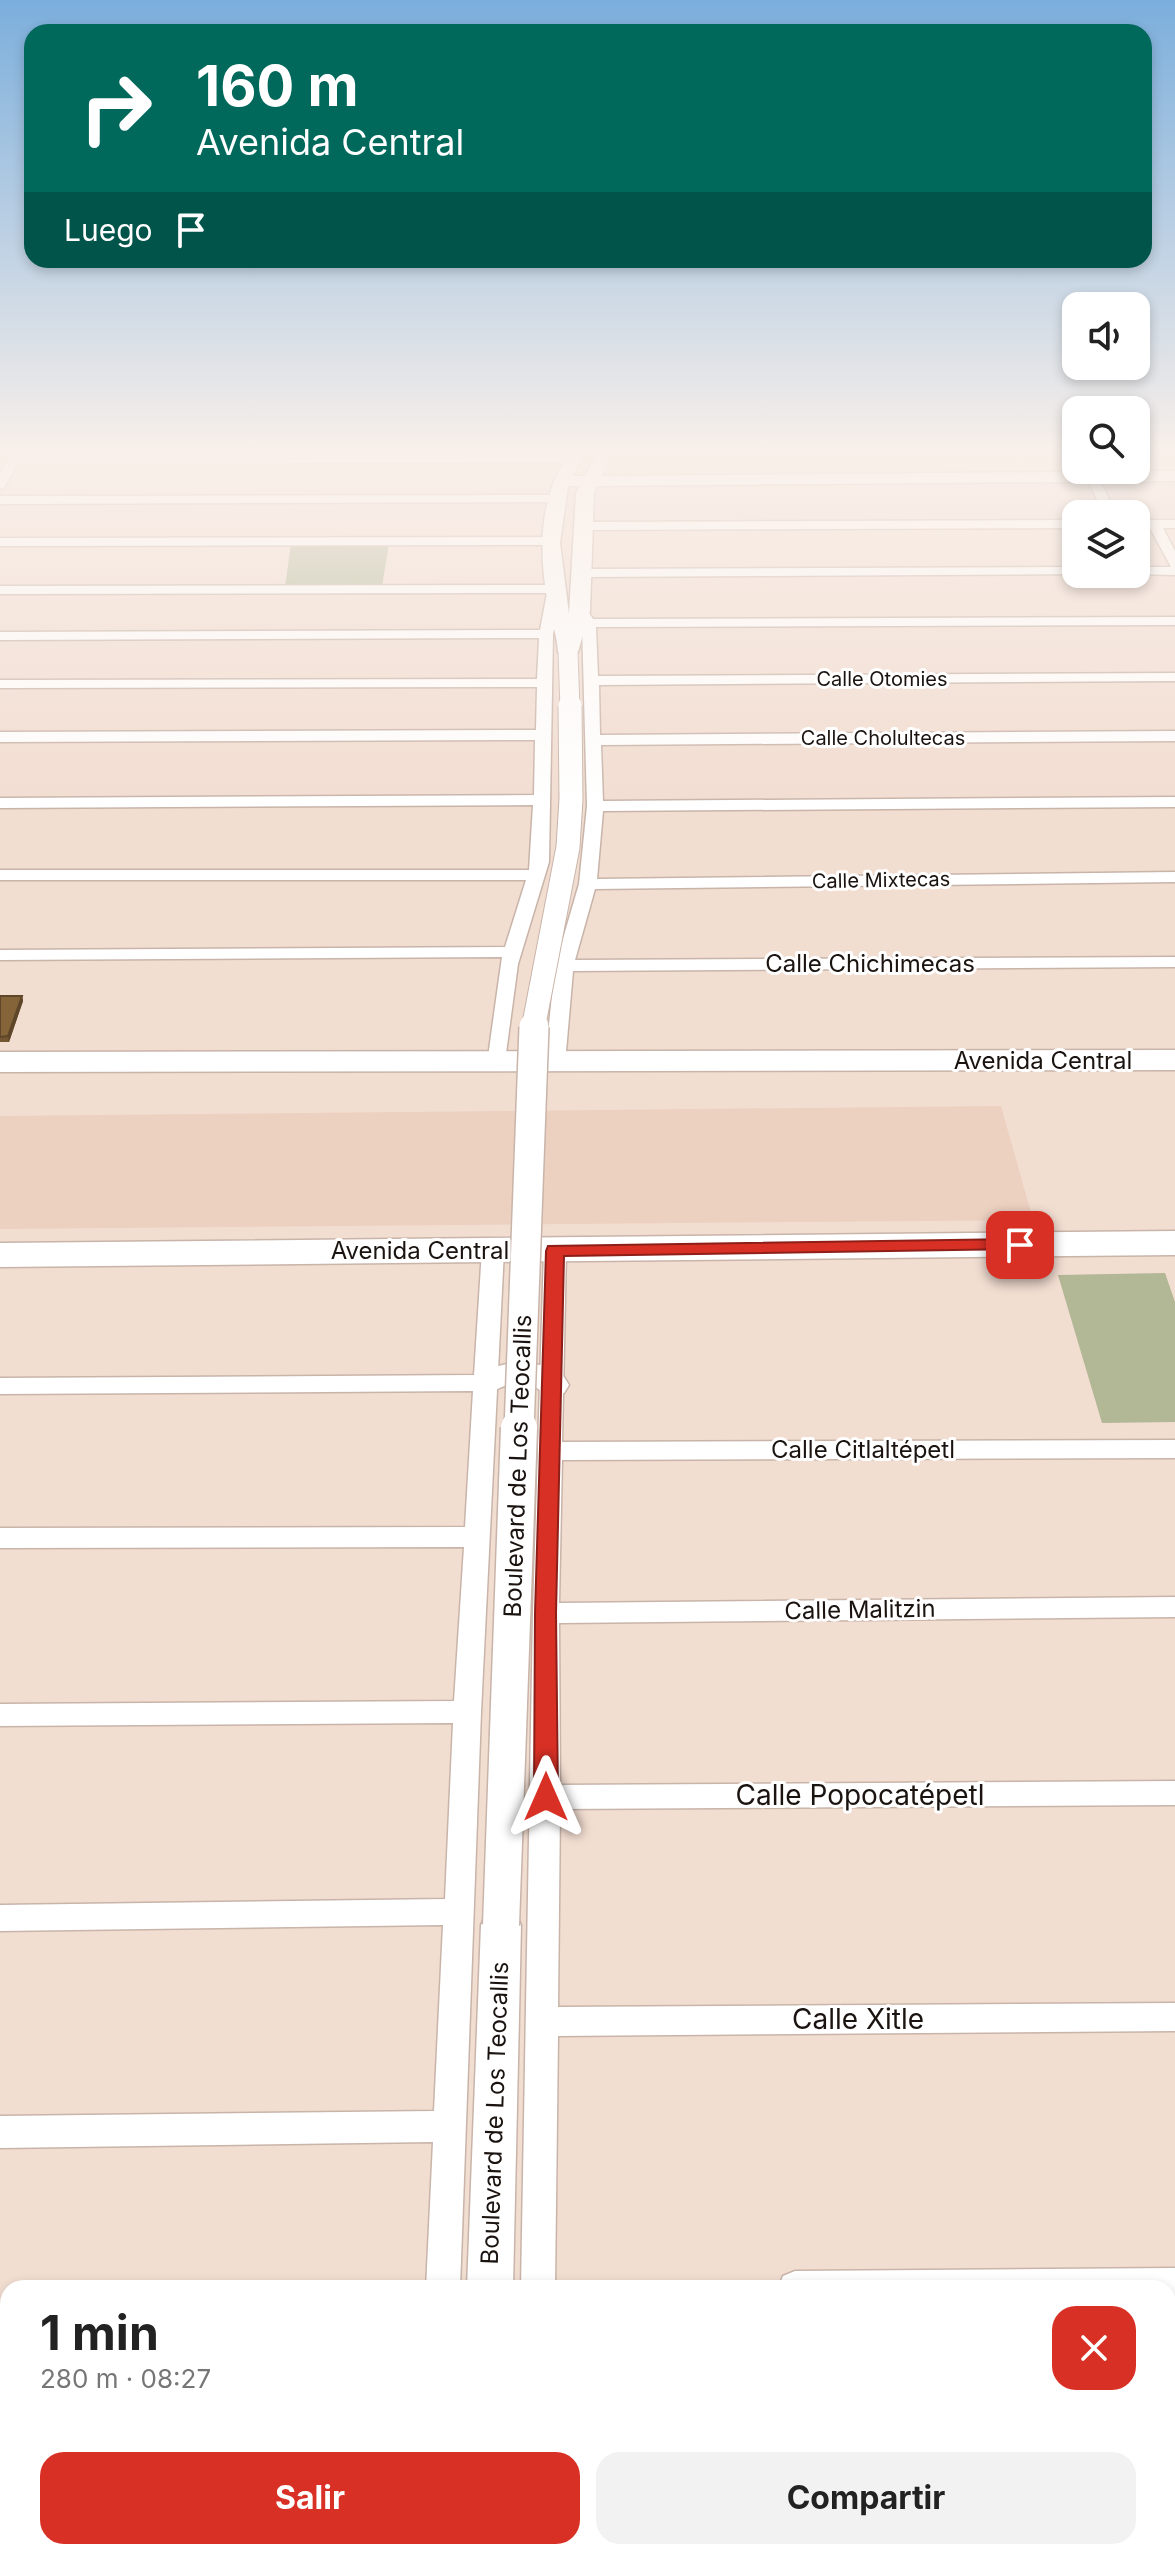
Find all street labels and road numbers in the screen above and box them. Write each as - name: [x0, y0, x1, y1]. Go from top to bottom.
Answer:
- street label: Calle Otomies: [816, 667, 948, 691]
- street label: Calle Cholultecas: [801, 726, 965, 750]
- street label: Calle Mixtecas: [812, 867, 950, 893]
- street label: Calle Chichimecas: [765, 949, 975, 978]
- street label: Avenida Central: [954, 1046, 1132, 1075]
- street label: Avenida Central: [331, 1236, 509, 1265]
- street label: Boulevard de Los Teocallis: [498, 1314, 537, 1618]
- street label: Calle Citlaltépetl: [771, 1435, 955, 1464]
- street label: Calle Malitzin: [784, 1594, 936, 1625]
- street label: Calle Popocatépetl: [735, 1778, 985, 1812]
- street label: Boulevard de Los Teocallis: [475, 1961, 514, 2265]
- street label: Calle Xitle: [792, 2002, 924, 2036]

